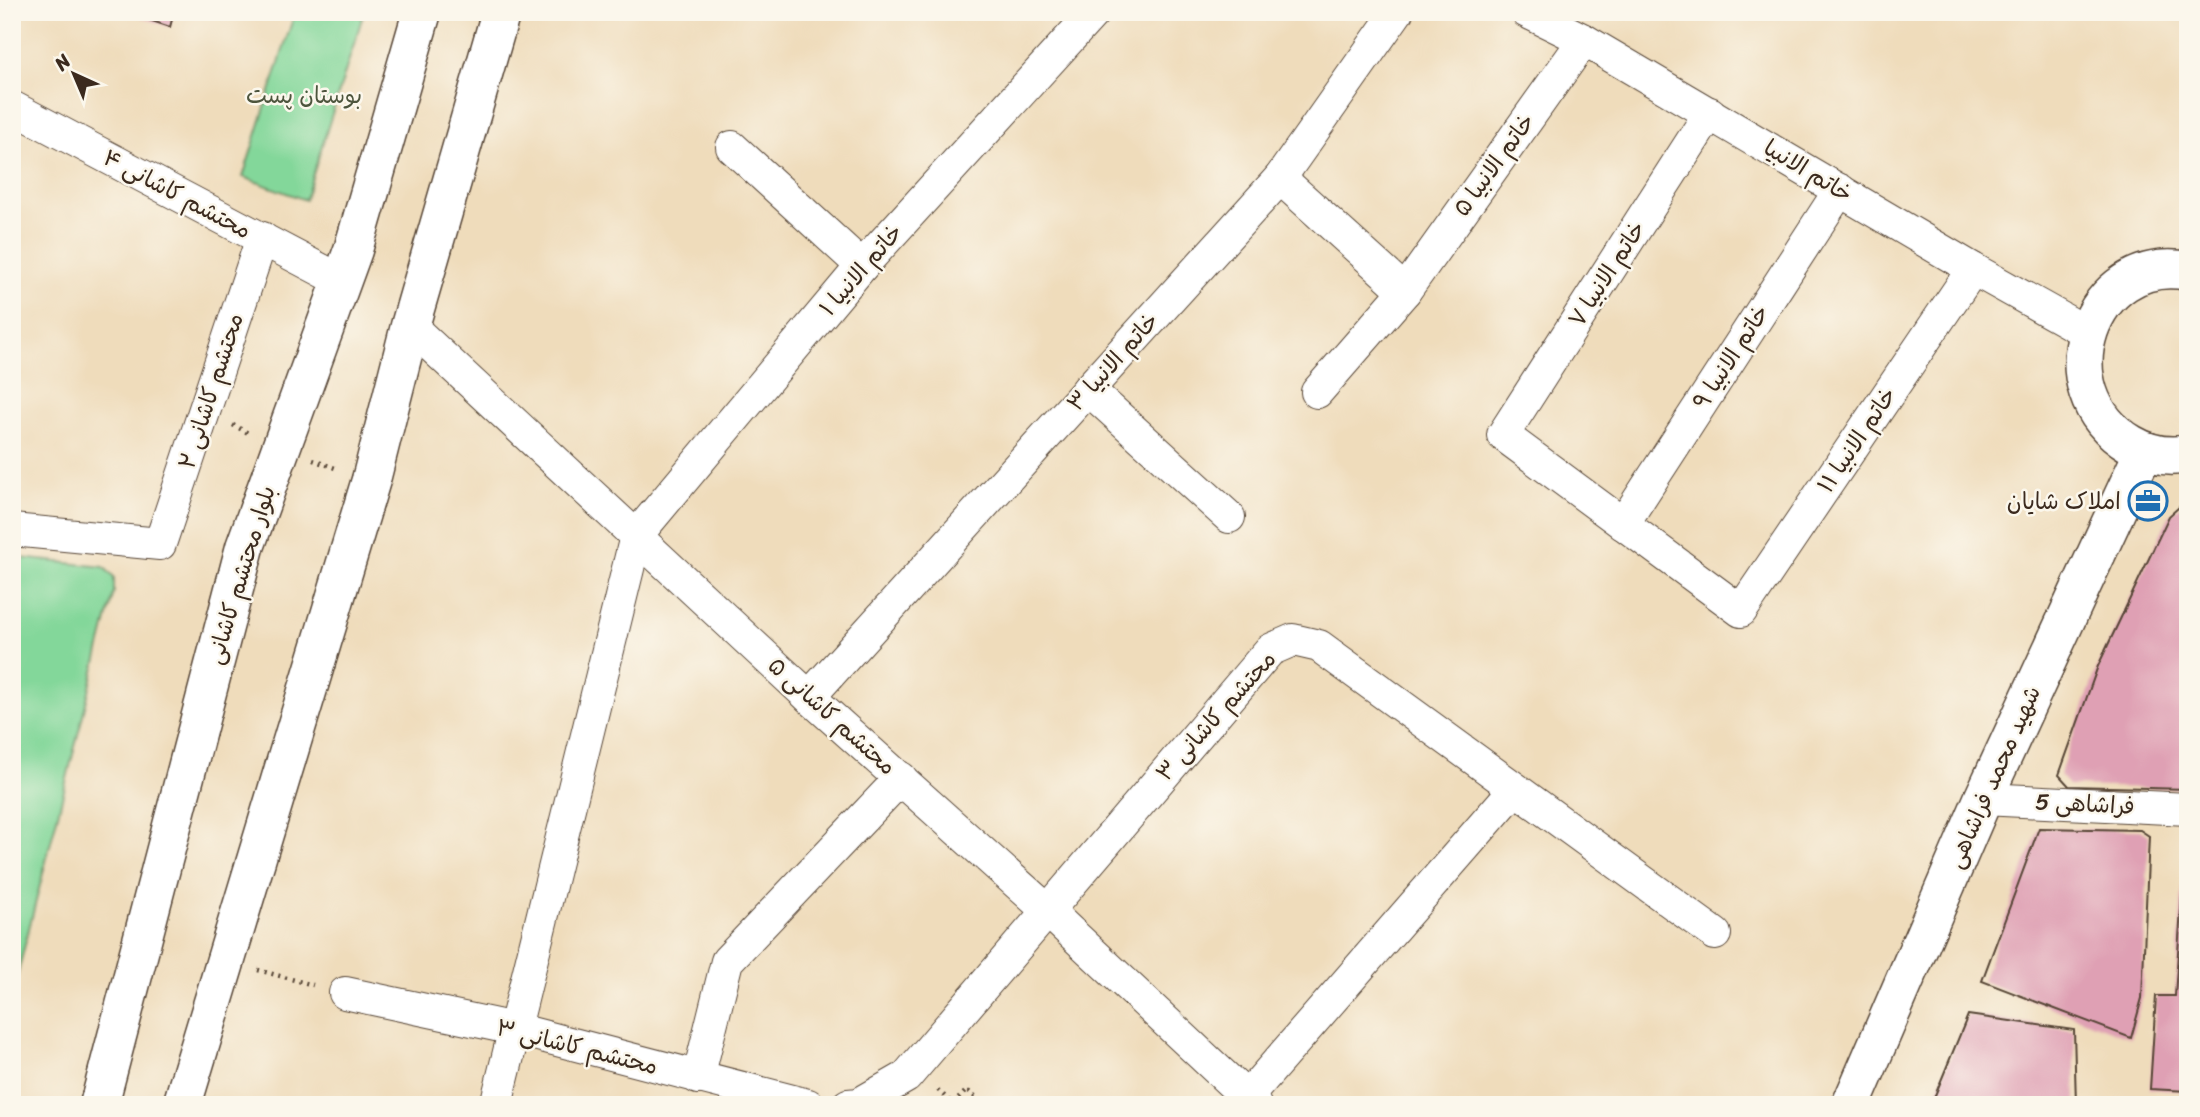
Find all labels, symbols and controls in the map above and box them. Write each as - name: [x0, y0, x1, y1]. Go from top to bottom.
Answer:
- north arrow: [38, 38, 108, 108]
- text: N: [46, 45, 79, 79]
- park label: بوستان پست: [246, 75, 362, 116]
- street label: خاتم الانبیا ۵: [1442, 104, 1546, 226]
- street label: خاتم الانبیا: [1755, 128, 1861, 214]
- street label: محتشم کاشانی ۴: [95, 137, 259, 251]
- street label: خاتم الانبیا ۷: [1557, 212, 1657, 336]
- street label: خاتم الانبیا ۱: [809, 214, 913, 326]
- street label: خاتم الانبیا ۹: [1681, 296, 1781, 418]
- street label: خاتم الانبیا ۳: [1057, 302, 1169, 422]
- street label: محتشم کاشانی ۲: [166, 308, 256, 474]
- street label: خاتم الانبیا ۱۱: [1806, 378, 1908, 502]
- street label: بلوار محتشم کاشانی: [194, 480, 288, 670]
- office icon: املاک شایان: [2127, 480, 2169, 522]
- place label: املاک شایان: [2007, 481, 2121, 522]
- street label: محتشم کاشانی ۳: [1145, 641, 1287, 791]
- street label: محتشم کاشانی ۵: [758, 646, 906, 786]
- street label: شهید محمد فراشاهی: [1935, 679, 2053, 875]
- street label: فراشاهی 5: [2034, 781, 2136, 827]
- street label: محتشم کاشانی ۳: [492, 1007, 662, 1087]

